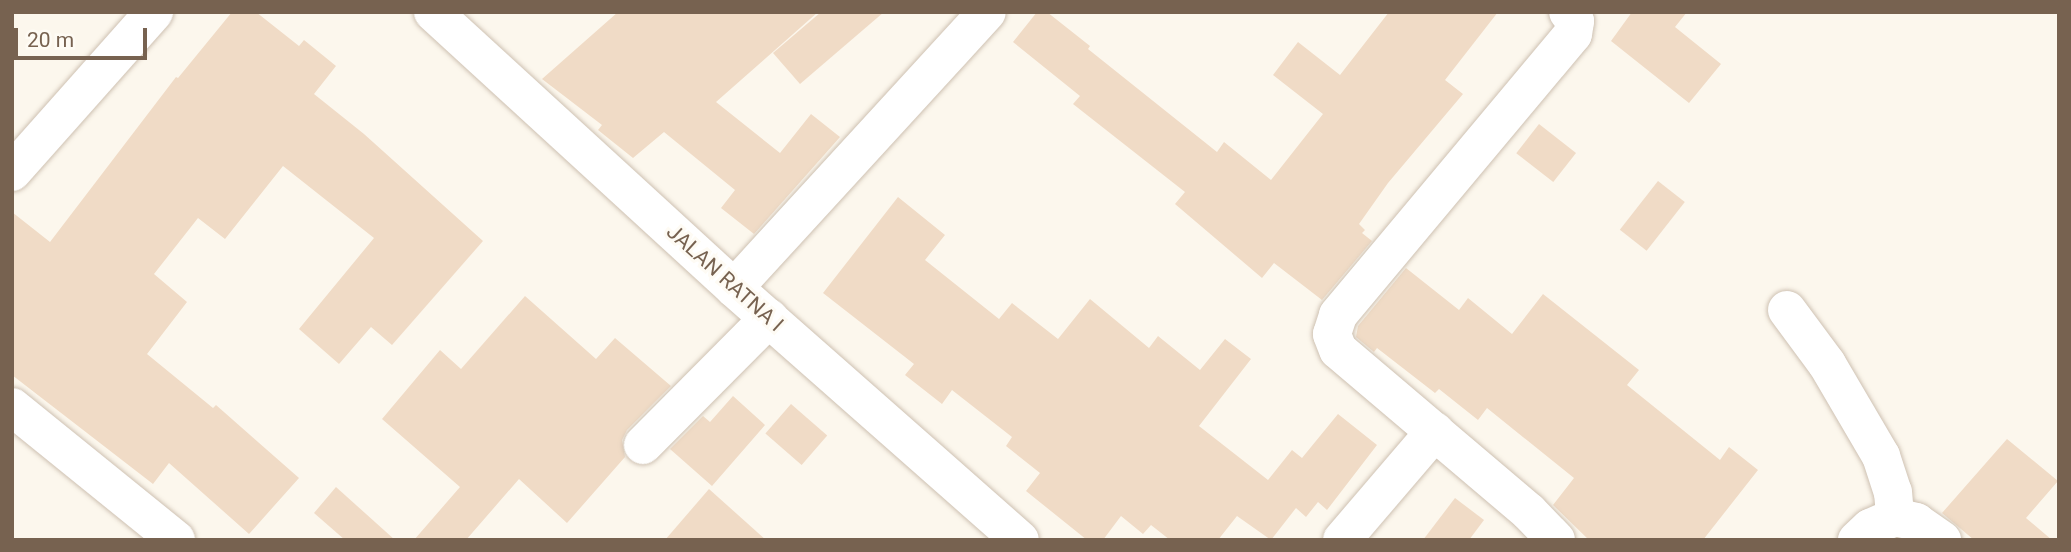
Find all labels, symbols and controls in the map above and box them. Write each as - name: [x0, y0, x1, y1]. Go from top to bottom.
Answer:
- scale bar: [18, 14, 150, 58]
- text: 20 m: [27, 28, 74, 52]
- street label: JALAN RATNA I: [662, 219, 788, 337]

